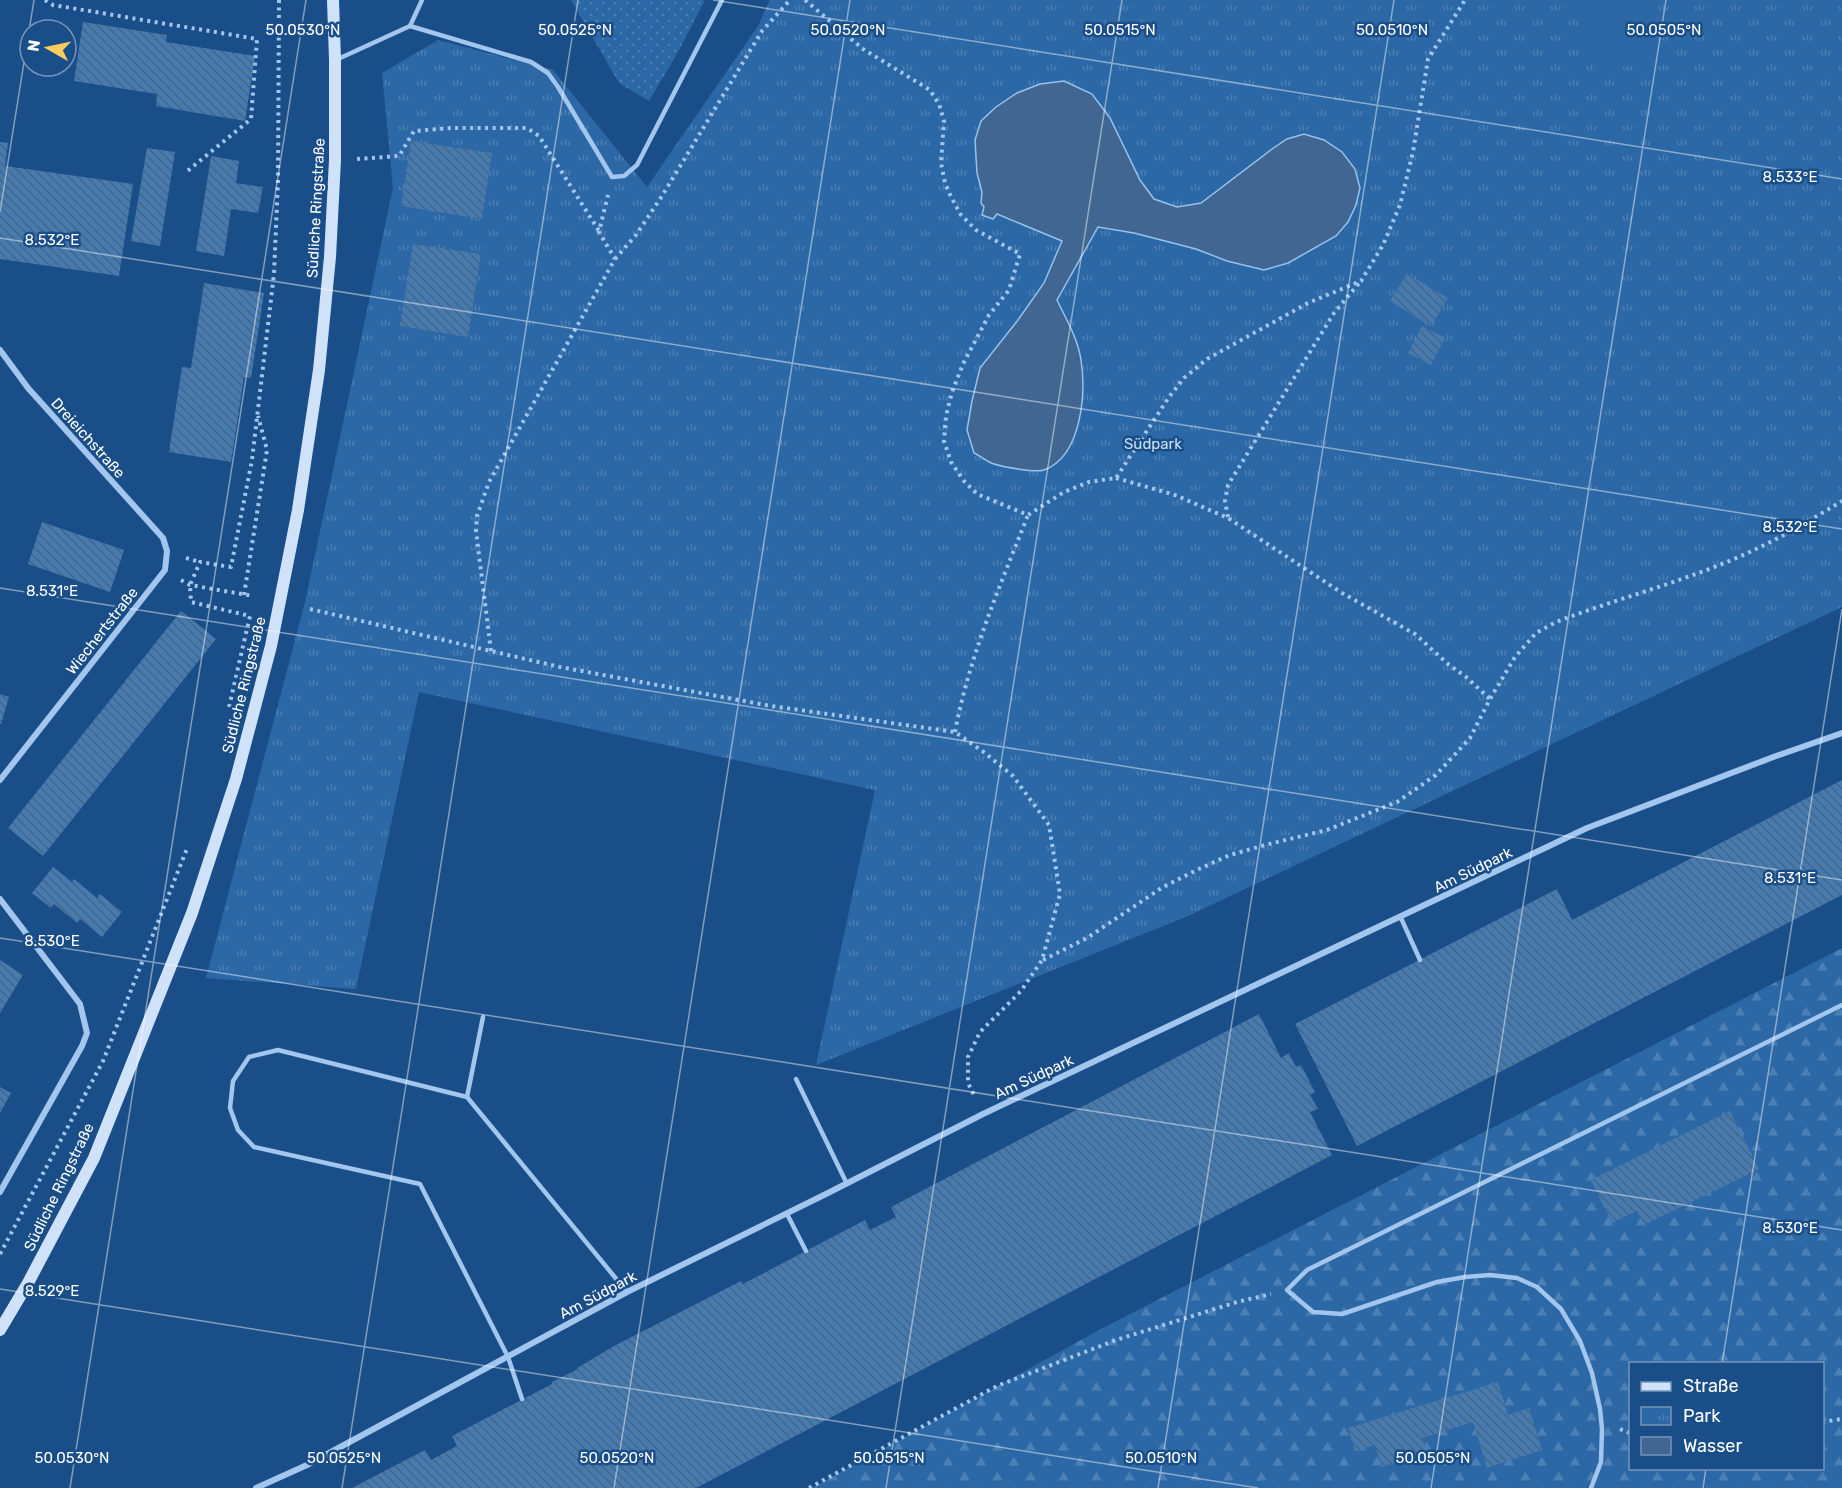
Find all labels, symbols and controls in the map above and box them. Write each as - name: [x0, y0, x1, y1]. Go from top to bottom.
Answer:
- north arrow: [18, 18, 78, 78]
- text: 50.0530°N: [266, 21, 340, 39]
- text: 50.0525°N: [538, 21, 612, 39]
- text: 50.0520°N: [811, 21, 885, 39]
- text: 50.0515°N: [1084, 21, 1156, 39]
- text: 50.0510°N: [1356, 21, 1428, 39]
- text: 50.0505°N: [1627, 21, 1701, 39]
- text: N: [23, 39, 44, 53]
- street label: Südliche Ringstraße: [303, 138, 329, 278]
- text: 8.533°E: [1762, 168, 1818, 186]
- text: 8.532°E: [25, 231, 79, 249]
- street label: Dreieichstraße: [47, 394, 129, 482]
- park label: Südpark: [1124, 435, 1182, 453]
- text: 8.532°E: [1763, 518, 1817, 536]
- text: 8.531°E: [26, 582, 78, 600]
- street label: Wiechertstraße: [62, 584, 142, 678]
- street label: Südliche Ringstraße: [218, 615, 270, 755]
- street label: Am Südpark: [1431, 843, 1515, 897]
- text: 8.531°E: [1764, 869, 1816, 887]
- text: 8.530°E: [24, 932, 80, 950]
- street label: Am Südpark: [992, 1051, 1077, 1103]
- street label: Südliche Ringstraße: [20, 1120, 98, 1254]
- text: 8.530°E: [1762, 1219, 1818, 1237]
- street label: Am Südpark: [556, 1267, 640, 1323]
- text: 8.529°E: [25, 1282, 79, 1300]
- legend: [1629, 1362, 1824, 1470]
- text: Straße: [1683, 1375, 1739, 1397]
- text: Park: [1683, 1405, 1721, 1427]
- text: Wasser: [1683, 1435, 1742, 1457]
- text: 50.0530°N: [35, 1449, 109, 1467]
- text: 50.0525°N: [307, 1449, 381, 1467]
- text: 50.0520°N: [580, 1449, 654, 1467]
- text: 50.0515°N: [853, 1449, 925, 1467]
- text: 50.0510°N: [1125, 1449, 1197, 1467]
- text: 50.0505°N: [1396, 1449, 1470, 1467]

